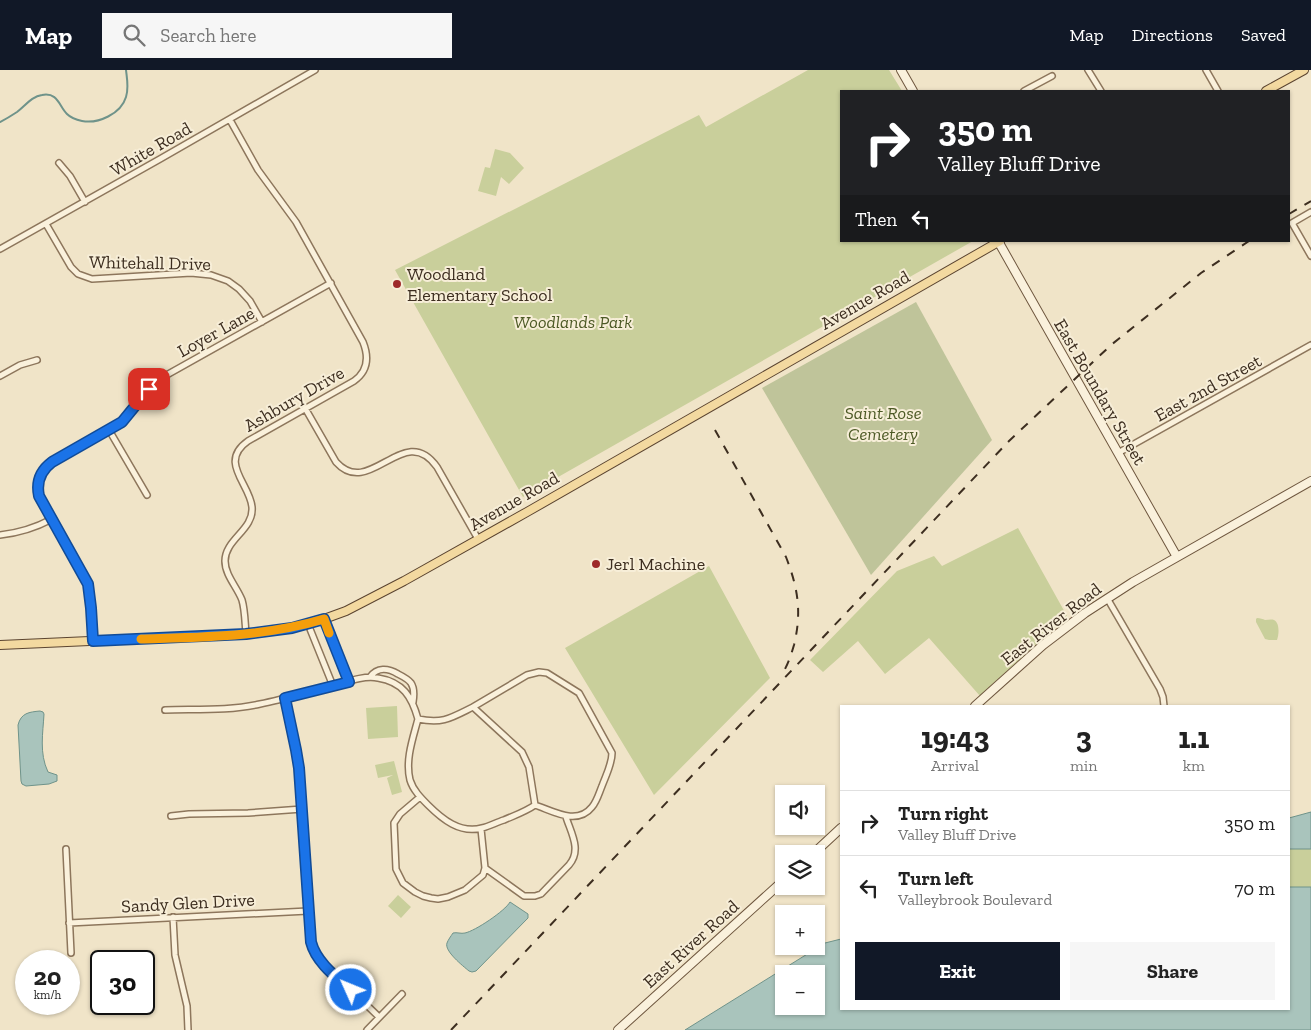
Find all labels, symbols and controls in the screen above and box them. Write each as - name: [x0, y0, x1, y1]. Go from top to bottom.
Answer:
- search box: [102, 13, 452, 58]
- text: Map: [25, 21, 72, 50]
- icon: search: [120, 21, 148, 49]
- text: Search here: [160, 24, 257, 47]
- text: Map: [1069, 24, 1104, 46]
- text: Directions: [1132, 24, 1213, 46]
- text: Saved: [1241, 24, 1286, 46]
- text: 350 m: [938, 108, 1032, 150]
- icon: right: [855, 110, 920, 175]
- street label: White Road: [107, 117, 196, 181]
- text: Valley Bluff Drive: [938, 150, 1101, 177]
- icon: left: [907, 205, 935, 233]
- text: Then: [855, 208, 897, 231]
- street label: Whitehall Drive: [89, 251, 211, 275]
- place label: Woodland Elementary School: [407, 263, 552, 306]
- street label: Avenue Road: [816, 265, 914, 334]
- marker: Woodland Elementary School: [391, 278, 403, 290]
- street label: Loyer Lane: [174, 302, 258, 362]
- park label: Woodlands Park: [514, 311, 632, 333]
- street label: East Boundary Street: [1049, 315, 1151, 469]
- street label: East 2nd Street: [1151, 349, 1266, 426]
- street label: Ashbury Drive: [240, 361, 348, 437]
- pin: [128, 368, 170, 410]
- icon: arrive: [135, 375, 163, 403]
- park label: Saint Rose Cemetery: [844, 402, 922, 445]
- street label: Avenue Road: [465, 466, 563, 535]
- place label: Jerl Machine: [606, 553, 705, 575]
- marker: Jerl Machine: [590, 558, 602, 570]
- street label: East River Road: [996, 578, 1106, 670]
- text: 19:43: [921, 720, 989, 756]
- text: 3: [1076, 720, 1092, 756]
- text: 1.1: [1178, 720, 1209, 756]
- text: Arrival: [931, 756, 979, 775]
- text: min: [1070, 756, 1098, 775]
- text: km: [1183, 756, 1205, 775]
- map controls: [775, 785, 825, 1015]
- button: sound: [775, 785, 825, 835]
- text: Turn right: [898, 802, 988, 825]
- icon: right: [855, 809, 883, 837]
- text: 350 m: [1224, 812, 1275, 835]
- text: Valley Bluff Drive: [898, 825, 1016, 844]
- button: layers: [775, 845, 825, 895]
- text: Turn left: [898, 867, 973, 890]
- icon: left: [855, 874, 883, 902]
- text: 70 m: [1234, 877, 1275, 900]
- street label: Sandy Glen Drive: [121, 889, 255, 917]
- text: Valleybrook Boulevard: [898, 890, 1052, 909]
- street label: East River Road: [639, 895, 743, 993]
- button: +: [775, 905, 825, 955]
- button: Exit: [855, 942, 1060, 1000]
- button: Share: [1070, 942, 1275, 1000]
- speed limit sign: 30: [90, 950, 155, 1015]
- text: 20: [34, 961, 61, 991]
- position arrow: [324, 963, 376, 1015]
- button: −: [775, 965, 825, 1015]
- text: km/h: [34, 988, 61, 1002]

